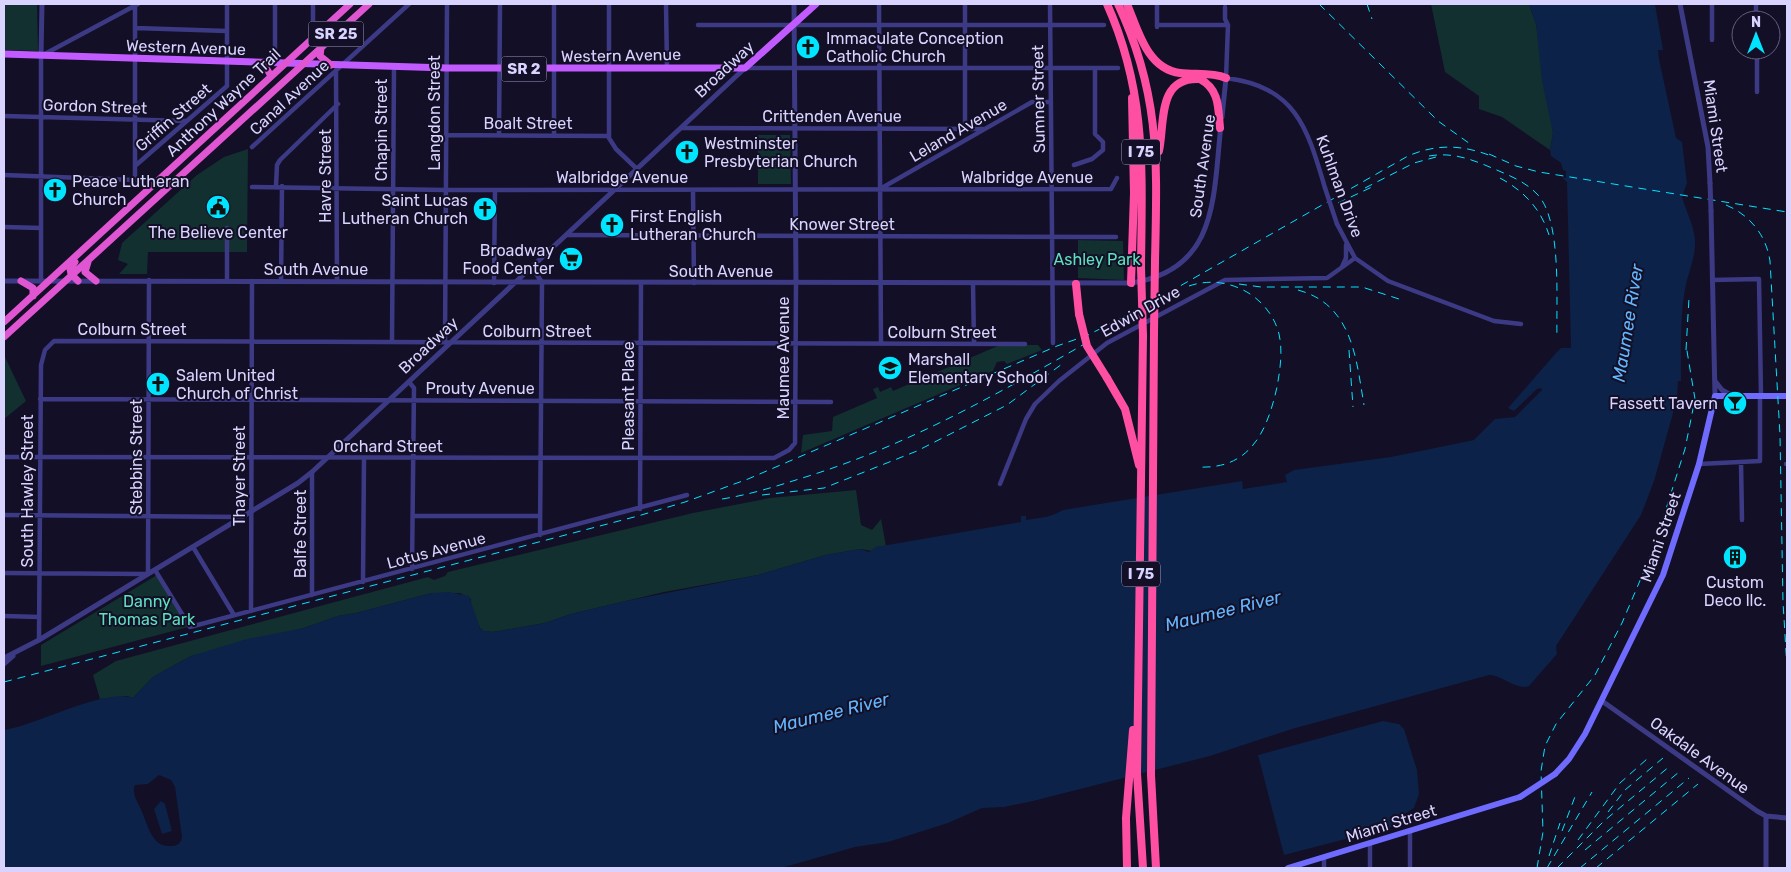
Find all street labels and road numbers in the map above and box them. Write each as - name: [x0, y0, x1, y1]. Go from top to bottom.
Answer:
- road number: SR 25: [308, 22, 364, 46]
- street label: Western Avenue: [126, 36, 246, 59]
- street label: Broadway: [691, 37, 758, 102]
- street label: Anthony Wayne Trail: [162, 44, 285, 160]
- street label: Western Avenue: [561, 45, 681, 66]
- street label: Sumner Street: [1028, 45, 1049, 153]
- street label: Langdon Street: [425, 55, 444, 171]
- street label: Canal Avenue: [246, 56, 333, 139]
- road number: SR 2: [502, 56, 546, 82]
- street label: Miami Street: [1700, 78, 1731, 174]
- street label: Griffin Street: [131, 79, 215, 156]
- street label: Chapin Street: [372, 79, 391, 181]
- street label: Gordon Street: [42, 95, 148, 118]
- street label: Leland Avenue: [906, 95, 1010, 166]
- street label: Crittenden Avenue: [762, 107, 902, 126]
- street label: South Avenue: [1186, 113, 1219, 219]
- street label: Boalt Street: [483, 114, 573, 133]
- street label: Havre Street: [316, 129, 335, 223]
- street label: Kuhlman Drive: [1312, 132, 1367, 240]
- road number: I 75: [1122, 140, 1160, 164]
- street label: Walbridge Avenue: [556, 168, 688, 187]
- street label: Walbridge Avenue: [961, 168, 1093, 187]
- street label: Knower Street: [789, 215, 895, 234]
- street label: South Avenue: [264, 260, 368, 279]
- street label: South Avenue: [669, 262, 773, 281]
- street label: Edwin Drive: [1097, 282, 1183, 341]
- street label: Maumee Avenue: [774, 297, 793, 419]
- street label: Broadway: [395, 313, 462, 378]
- street label: Colburn Street: [78, 320, 186, 339]
- street label: Colburn Street: [483, 322, 591, 341]
- street label: Colburn Street: [888, 323, 996, 342]
- street label: Pleasant Place: [619, 341, 638, 451]
- street label: Prouty Avenue: [425, 379, 535, 398]
- street label: Stebbins Street: [127, 399, 146, 515]
- street label: South Hawley Street: [18, 415, 37, 567]
- street label: Thayer Street: [230, 426, 249, 526]
- street label: Orchard Street: [333, 437, 443, 456]
- street label: Balfe Street: [291, 490, 310, 578]
- street label: Miami Street: [1636, 490, 1685, 585]
- street label: Lotus Avenue: [385, 528, 488, 573]
- road number: I 75: [1122, 562, 1160, 586]
- street label: Oakdale Avenue: [1646, 713, 1753, 798]
- street label: Miami Street: [1344, 801, 1439, 846]

